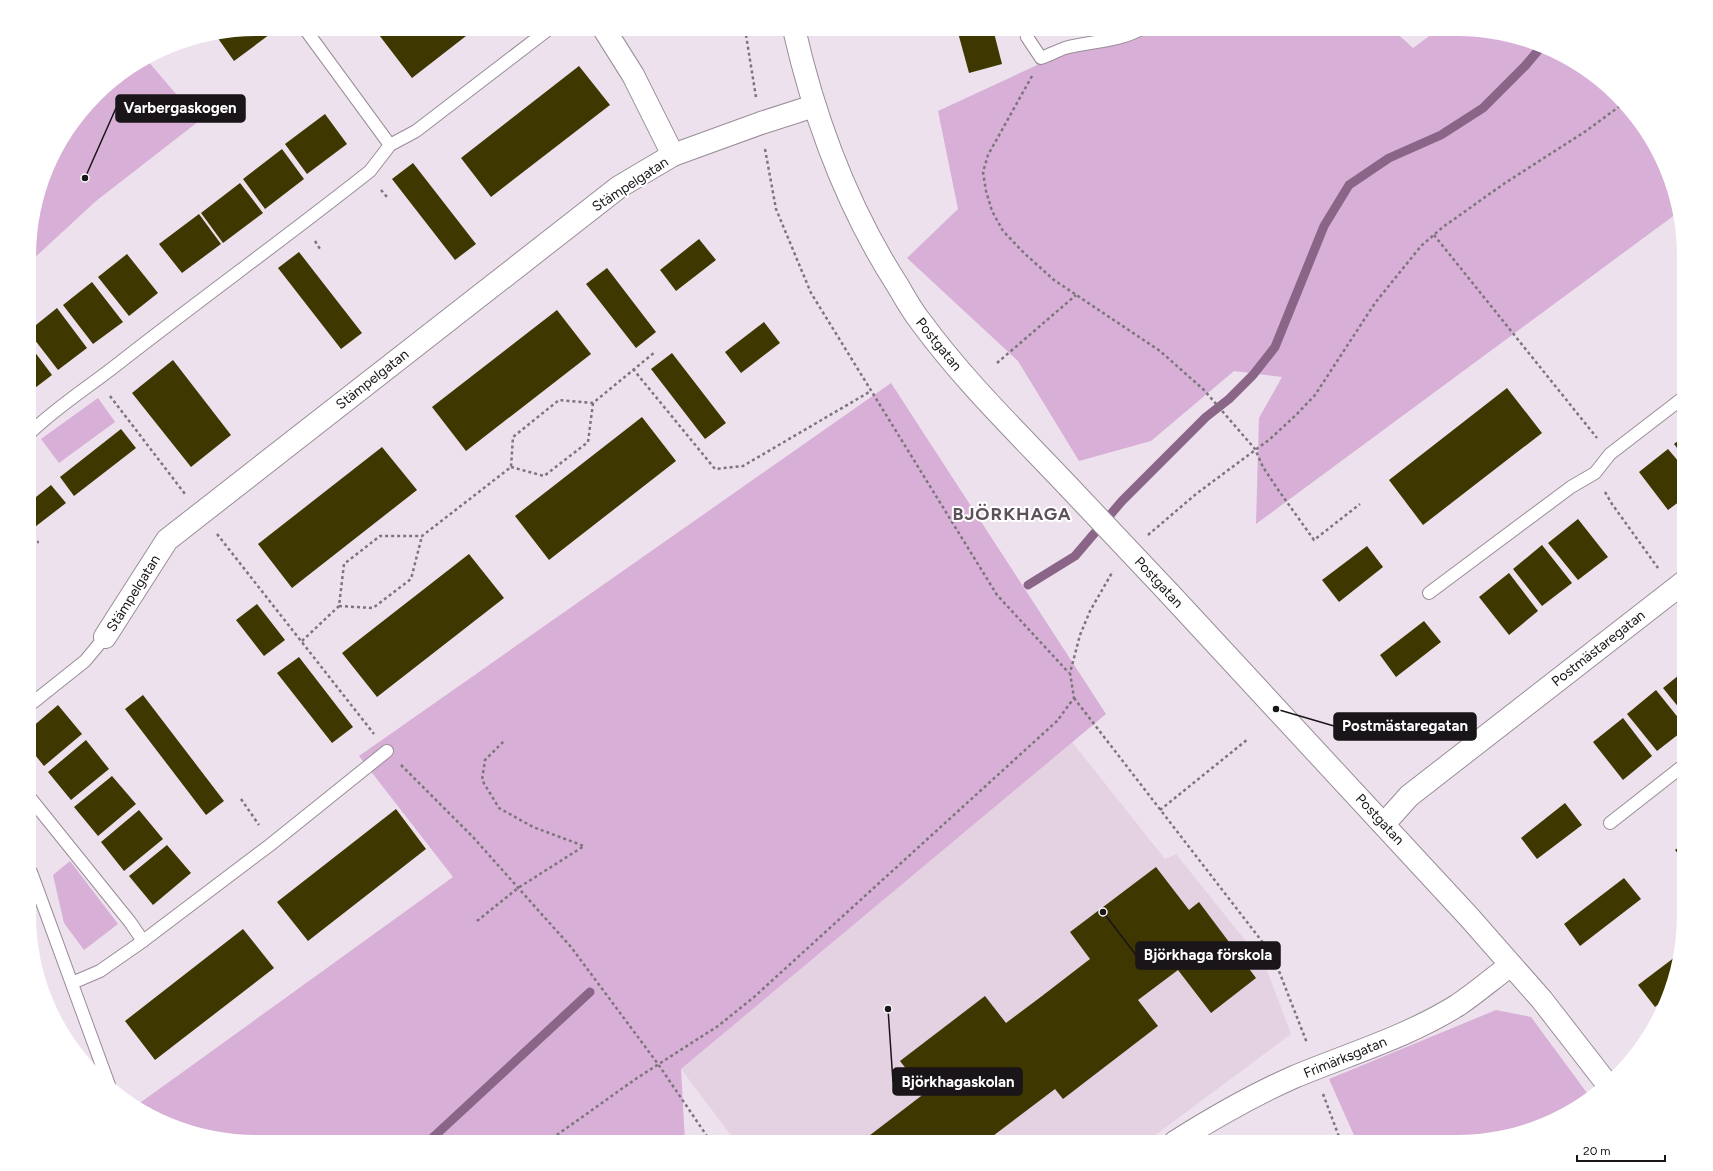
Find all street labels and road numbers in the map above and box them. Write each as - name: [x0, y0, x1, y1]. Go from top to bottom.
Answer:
- street label: Stämpelgatan: [589, 153, 672, 215]
- street label: Postgatan: [912, 314, 965, 374]
- street label: Stämpelgatan: [333, 346, 412, 413]
- street label: Stämpelgatan: [103, 552, 164, 635]
- street label: Postgatan: [1131, 553, 1187, 611]
- street label: Postmästaregatan: [1548, 607, 1649, 690]
- street label: Postgatan: [1352, 790, 1408, 848]
- street label: Frimärksgatan: [1301, 1033, 1389, 1082]

